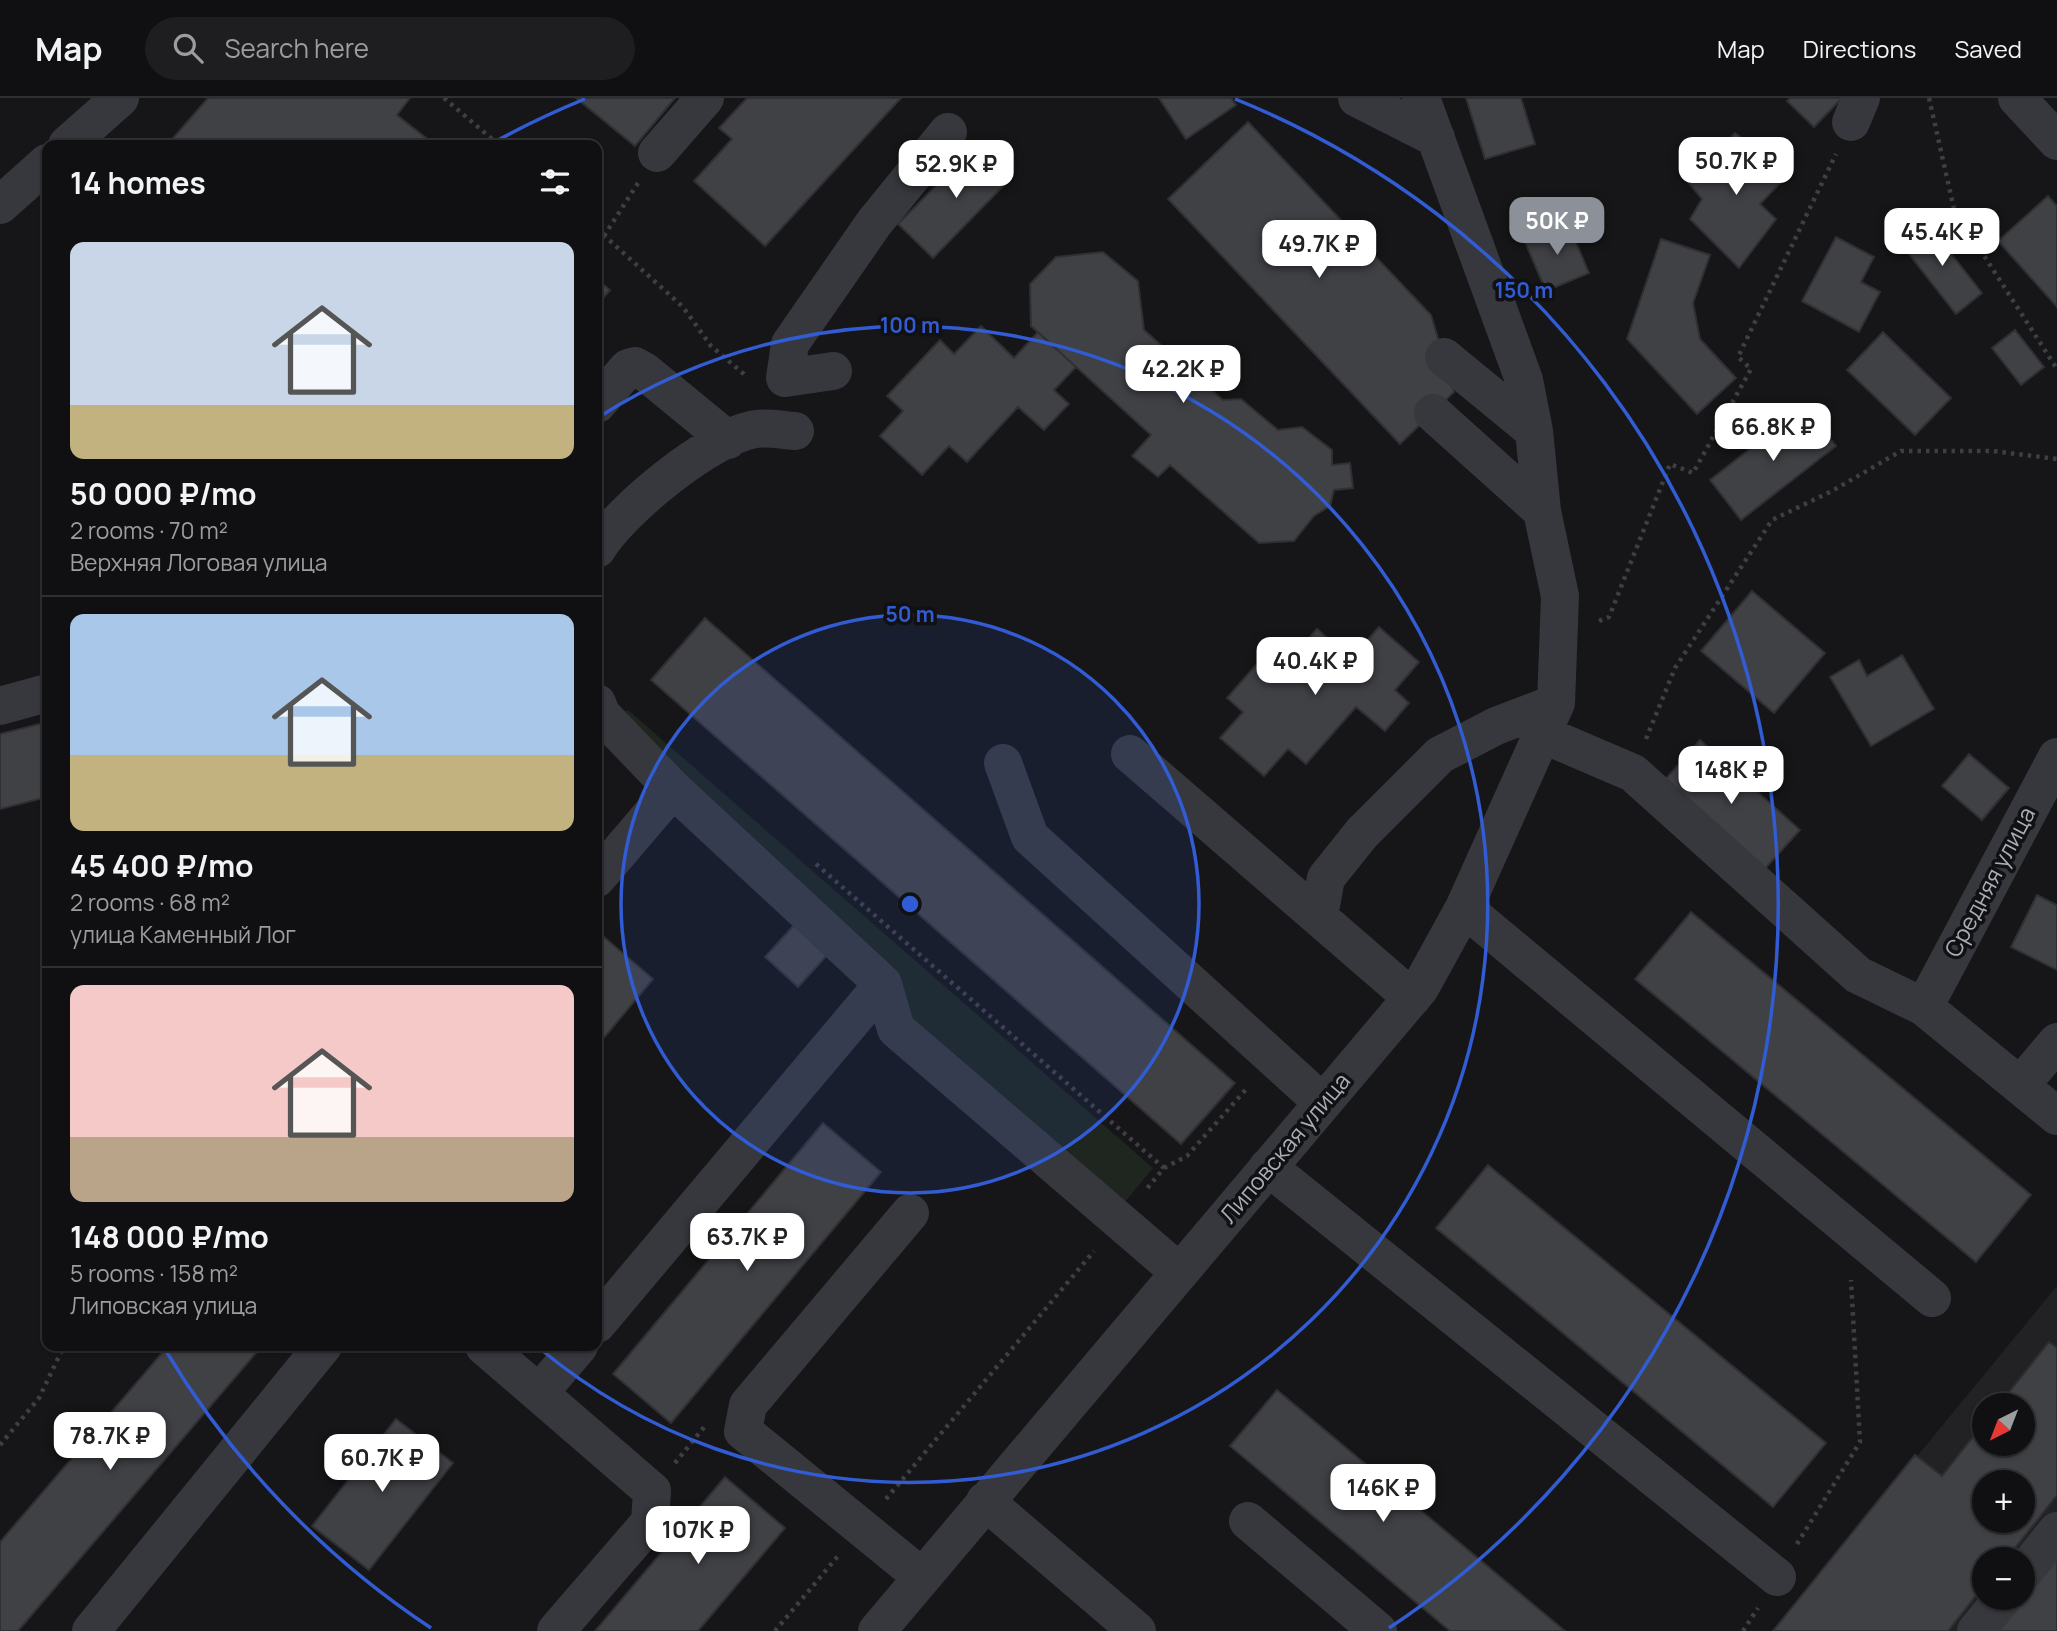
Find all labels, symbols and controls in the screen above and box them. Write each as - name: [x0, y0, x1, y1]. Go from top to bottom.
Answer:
- search box: [145, 17, 635, 80]
- text: Map: [35, 26, 103, 71]
- icon: search: [169, 29, 207, 67]
- text: Search here: [225, 30, 369, 66]
- text: Map: [1717, 32, 1765, 65]
- text: Directions: [1803, 32, 1916, 65]
- text: Saved: [1954, 32, 2022, 65]
- pin: 50.7K ₽: [1671, 138, 1801, 197]
- pin: 52.9K ₽: [891, 140, 1021, 200]
- text: 50.7K ₽: [1695, 144, 1777, 176]
- text: 52.9K ₽: [915, 147, 997, 179]
- text: 14 homes: [70, 162, 206, 203]
- icon: filters: [536, 163, 574, 201]
- pin: 50K ₽: [1508, 198, 1606, 257]
- text: 50K ₽: [1525, 204, 1589, 236]
- pin: 45.4K ₽: [1877, 208, 2007, 268]
- text: 45.4K ₽: [1900, 215, 1984, 247]
- pin: 49.7K ₽: [1254, 220, 1384, 280]
- text: 49.7K ₽: [1278, 227, 1360, 259]
- text: 150 m: [1495, 276, 1553, 304]
- icon: home: [259, 287, 385, 413]
- text: 100 m: [880, 311, 940, 339]
- pin: 42.2K ₽: [1118, 345, 1248, 405]
- text: 42.2K ₽: [1141, 352, 1225, 384]
- pin: 66.8K ₽: [1708, 404, 1838, 463]
- text: 66.8K ₽: [1731, 410, 1815, 442]
- text: 50 000 ₽/mo: [70, 473, 256, 514]
- text: 2 rooms · 70 m²: [70, 514, 228, 546]
- text: Верхняя Логовая улица: [70, 546, 328, 578]
- text: 50 m: [885, 600, 935, 628]
- pin: 40.4K ₽: [1250, 638, 1380, 697]
- text: 40.4K ₽: [1273, 644, 1357, 676]
- icon: home: [259, 659, 385, 785]
- pin: 148K ₽: [1674, 746, 1788, 806]
- text: 148K ₽: [1695, 753, 1767, 785]
- street label: Средняя улица: [1936, 801, 2042, 962]
- text: 45 400 ₽/mo: [70, 845, 253, 886]
- text: 2 rooms · 68 m²: [70, 886, 230, 918]
- centre of rings: [898, 892, 922, 916]
- text: улица Каменный Лог: [70, 918, 296, 950]
- icon: home: [259, 1030, 385, 1156]
- street label: Липовская улица: [1212, 1065, 1357, 1229]
- pin: 63.7K ₽: [682, 1214, 812, 1273]
- text: 148 000 ₽/mo: [70, 1216, 269, 1257]
- text: 63.7K ₽: [706, 1220, 788, 1252]
- text: 5 rooms · 158 m²: [70, 1257, 238, 1289]
- text: Липовская улица: [70, 1289, 257, 1321]
- north arrow: [1972, 1393, 2035, 1456]
- map controls: [1972, 1393, 2035, 1610]
- pin: 78.7K ₽: [45, 1412, 175, 1472]
- text: 78.7K ₽: [70, 1419, 150, 1451]
- pin: 60.7K ₽: [317, 1434, 447, 1494]
- text: 60.7K ₽: [340, 1441, 424, 1473]
- pin: 146K ₽: [1326, 1464, 1440, 1524]
- button: +: [1972, 1470, 2035, 1533]
- text: 146K ₽: [1346, 1471, 1420, 1503]
- pin: 107K ₽: [641, 1506, 755, 1566]
- text: 107K ₽: [662, 1513, 734, 1545]
- button: −: [1972, 1547, 2035, 1610]

